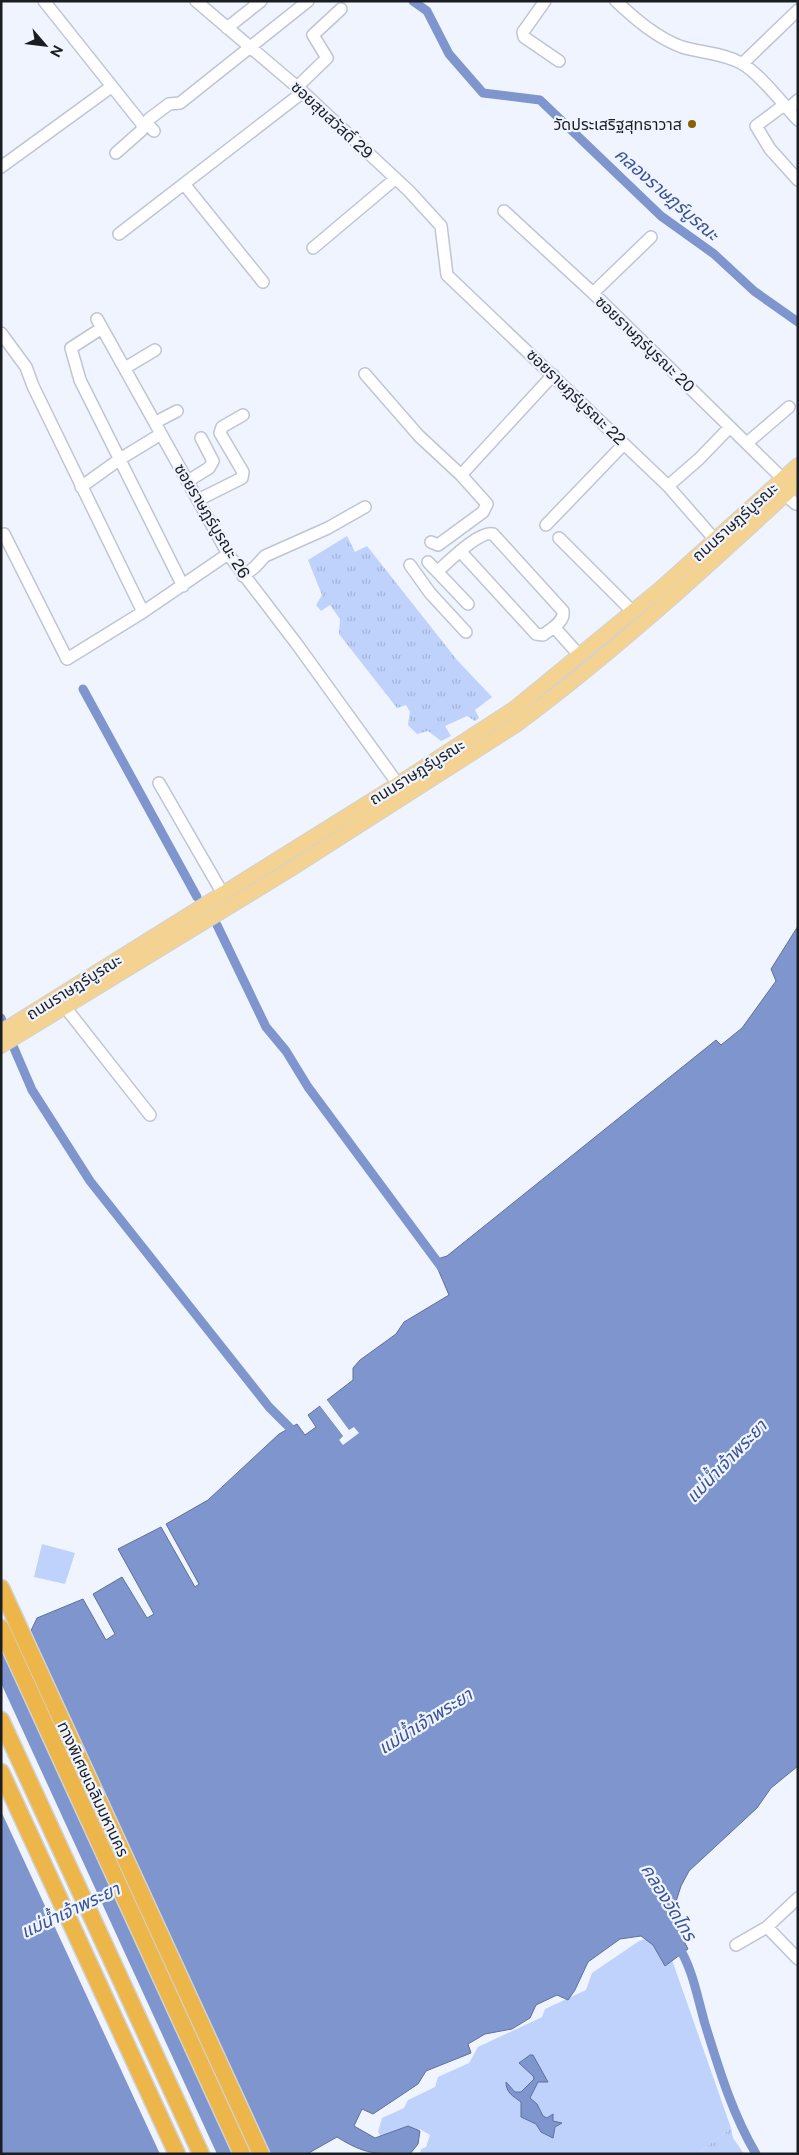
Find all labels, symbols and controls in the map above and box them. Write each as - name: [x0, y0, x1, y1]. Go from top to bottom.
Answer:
- north arrow: [20, 20, 70, 70]
- text: N: [47, 43, 66, 60]
- street label: ซอยสุขสวัสดิ์ 29: [287, 77, 377, 163]
- place label: วัดประเสริฐสุทธาวาส: [553, 115, 682, 134]
- marker: วัดประเสริฐสุทธาวาส: [686, 118, 698, 130]
- water label: คลองราษฎร์บูรณะ: [610, 143, 725, 247]
- street label: ซอยราษฎร์บูรณะ 20: [592, 292, 699, 396]
- street label: ซอยราษฎร์บูรณะ 22: [523, 345, 629, 449]
- street label: ซอยราษฎร์บูรณะ 26: [170, 460, 254, 582]
- street label: ถนนราษฎร์บูรณะ: [688, 479, 782, 565]
- street label: ถนนราษฎร์บูรณะ: [366, 735, 468, 809]
- street label: ถนนราษฎร์บูรณะ: [23, 950, 125, 1024]
- water label: แม่น้ำเจ้าพระยา: [680, 1413, 771, 1507]
- water label: แม่น้ำเจ้าพระยา: [373, 1682, 476, 1758]
- street label: ทางพิเศษเฉลิมมหานคร: [53, 1718, 133, 1860]
- water label: คลองวัดไทร: [637, 1860, 701, 1945]
- water label: แม่น้ำเจ้าพระยา: [16, 1876, 123, 1942]

